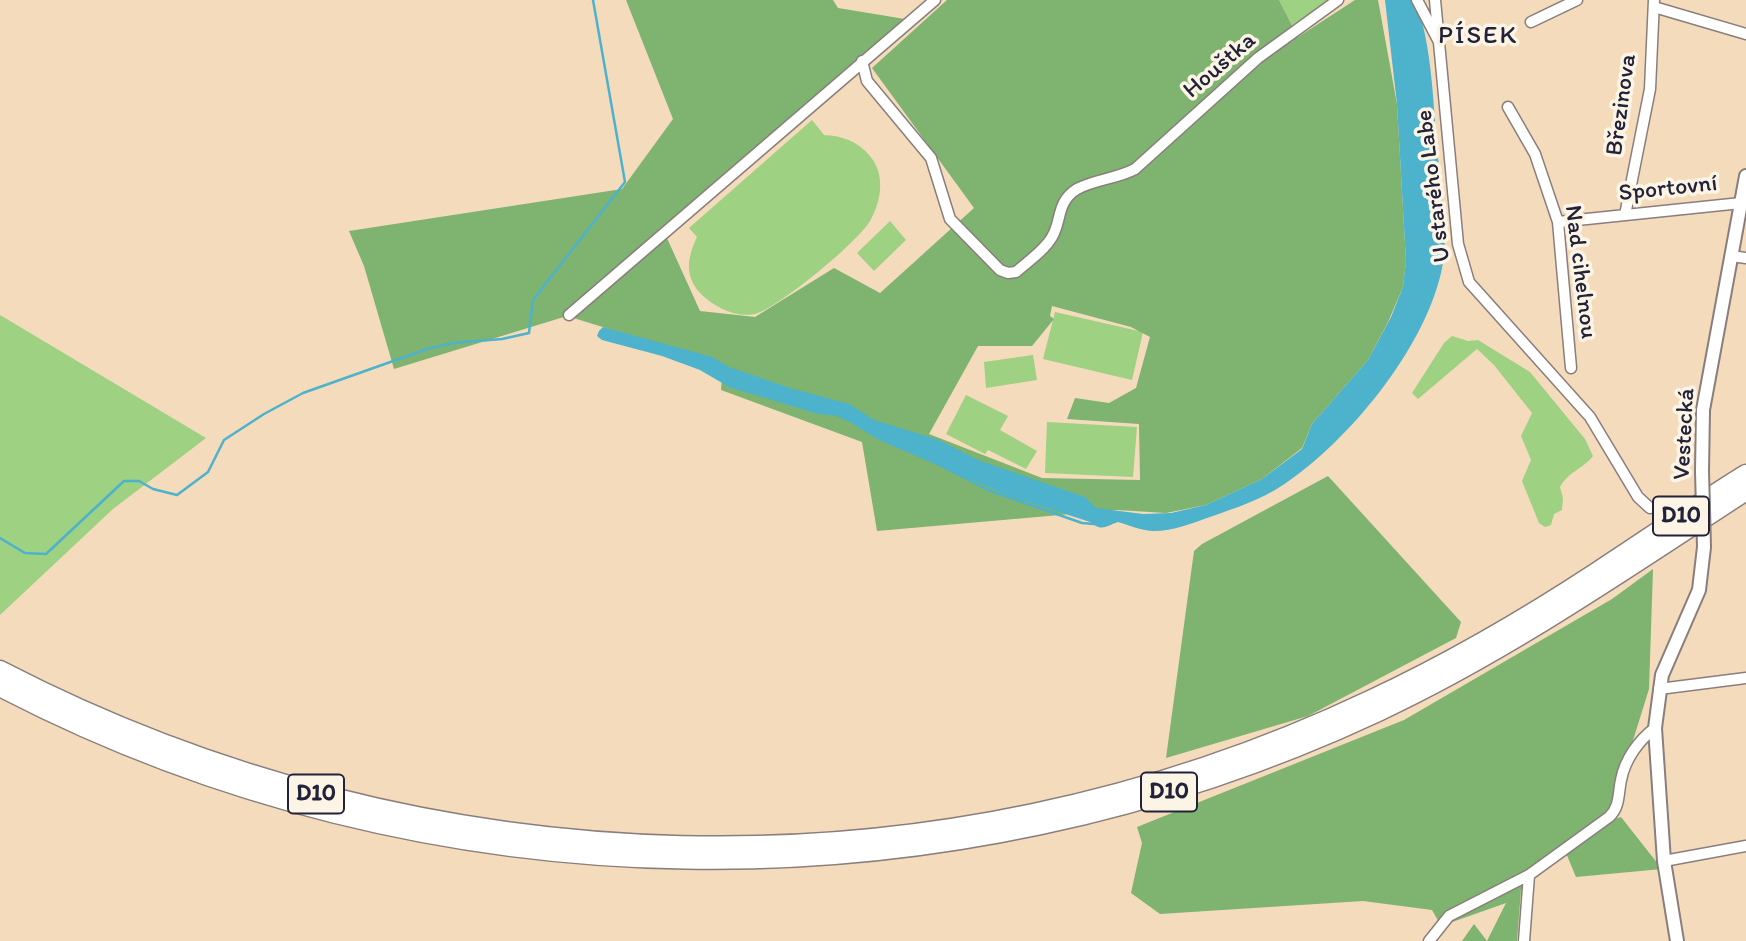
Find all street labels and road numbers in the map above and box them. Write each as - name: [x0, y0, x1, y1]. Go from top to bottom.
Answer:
- street label: Houštka: [1178, 27, 1262, 105]
- street label: Březinova: [1601, 52, 1643, 158]
- street label: U starého Labe: [1410, 108, 1458, 264]
- street label: Sportovní: [1617, 170, 1719, 208]
- street label: Nad cihelnou: [1558, 204, 1602, 340]
- street label: Vestecká: [1668, 387, 1702, 481]
- road number: D10: [1653, 496, 1709, 536]
- road number: D10: [1141, 772, 1197, 812]
- road number: D10: [288, 774, 344, 814]

